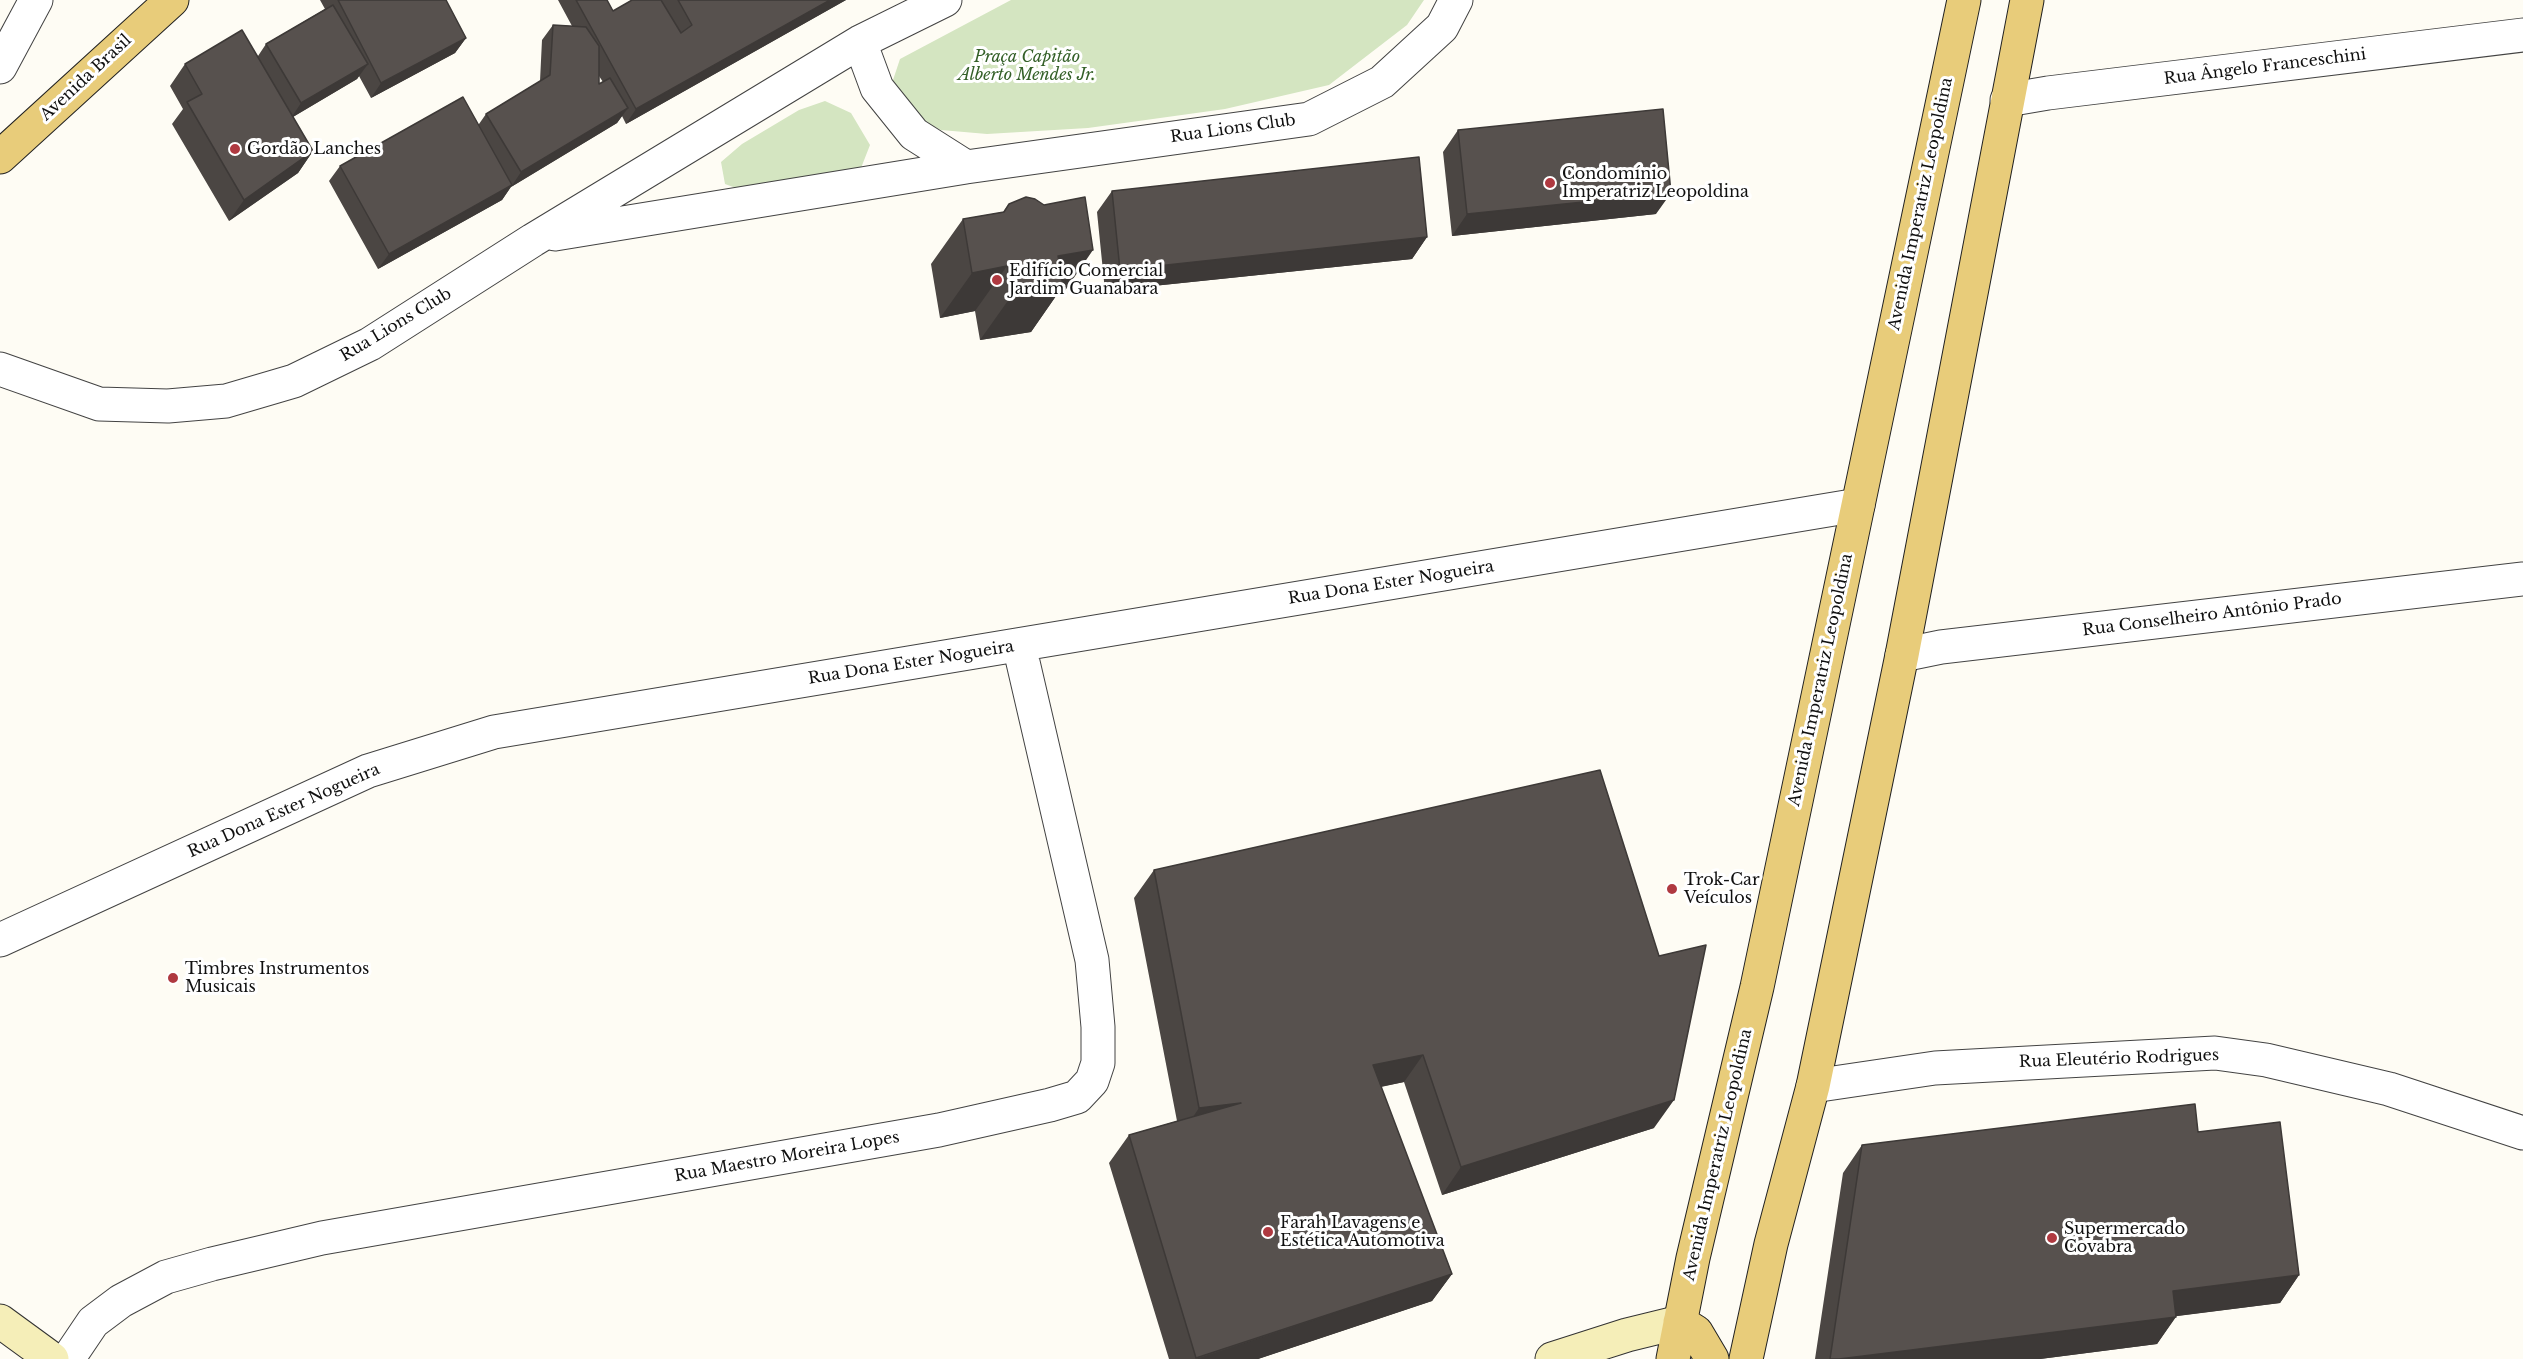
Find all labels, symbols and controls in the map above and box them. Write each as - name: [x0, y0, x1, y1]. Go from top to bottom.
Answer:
- street label: Avenida Brasil: [37, 31, 135, 125]
- street label: Rua Ângelo Franceschini: [2163, 45, 2367, 89]
- park label: Praça Capitão Alberto Mendes Jr.: [958, 47, 1096, 85]
- street label: Avenida Imperatriz Leopoldina: [1885, 76, 1957, 332]
- street label: Rua Lions Club: [1169, 111, 1297, 147]
- place label: Gordão Lanches: [247, 139, 381, 159]
- marker: Gordão Lanches: [228, 142, 242, 156]
- place label: Condomínio Imperatriz Leopoldina: [1562, 164, 1749, 202]
- marker: Condomínio Imperatriz Leopoldina: [1543, 176, 1557, 190]
- place label: Edifício Comercial Jardim Guanabara: [1009, 261, 1163, 299]
- marker: Edifício Comercial Jardim Guanabara: [990, 273, 1004, 287]
- street label: Rua Lions Club: [337, 284, 455, 366]
- street label: Avenida Imperatriz Leopoldina: [1785, 552, 1857, 808]
- street label: Rua Dona Ester Nogueira: [1287, 557, 1495, 609]
- street label: Rua Conselheiro Antônio Prado: [2081, 590, 2343, 640]
- street label: Rua Dona Ester Nogueira: [807, 637, 1015, 689]
- street label: Rua Dona Ester Nogueira: [185, 760, 383, 862]
- place label: Trok-Car Veículos: [1684, 870, 1760, 908]
- marker: Trok-Car Veículos: [1665, 882, 1679, 896]
- place label: Timbres Instrumentos Musicais: [185, 959, 369, 997]
- marker: Timbres Instrumentos Musicais: [166, 971, 180, 985]
- street label: Avenida Imperatriz Leopoldina: [1680, 1027, 1756, 1283]
- street label: Rua Eleutério Rodrigues: [2019, 1046, 2219, 1072]
- street label: Rua Maestro Moreira Lopes: [673, 1128, 901, 1186]
- place label: Farah Lavagens e Estética Automotiva: [1280, 1213, 1445, 1251]
- place label: Supermercado Covabra: [2064, 1219, 2185, 1257]
- marker: Farah Lavagens e Estética Automotiva: [1261, 1225, 1275, 1239]
- marker: Supermercado Covabra: [2045, 1231, 2059, 1245]

